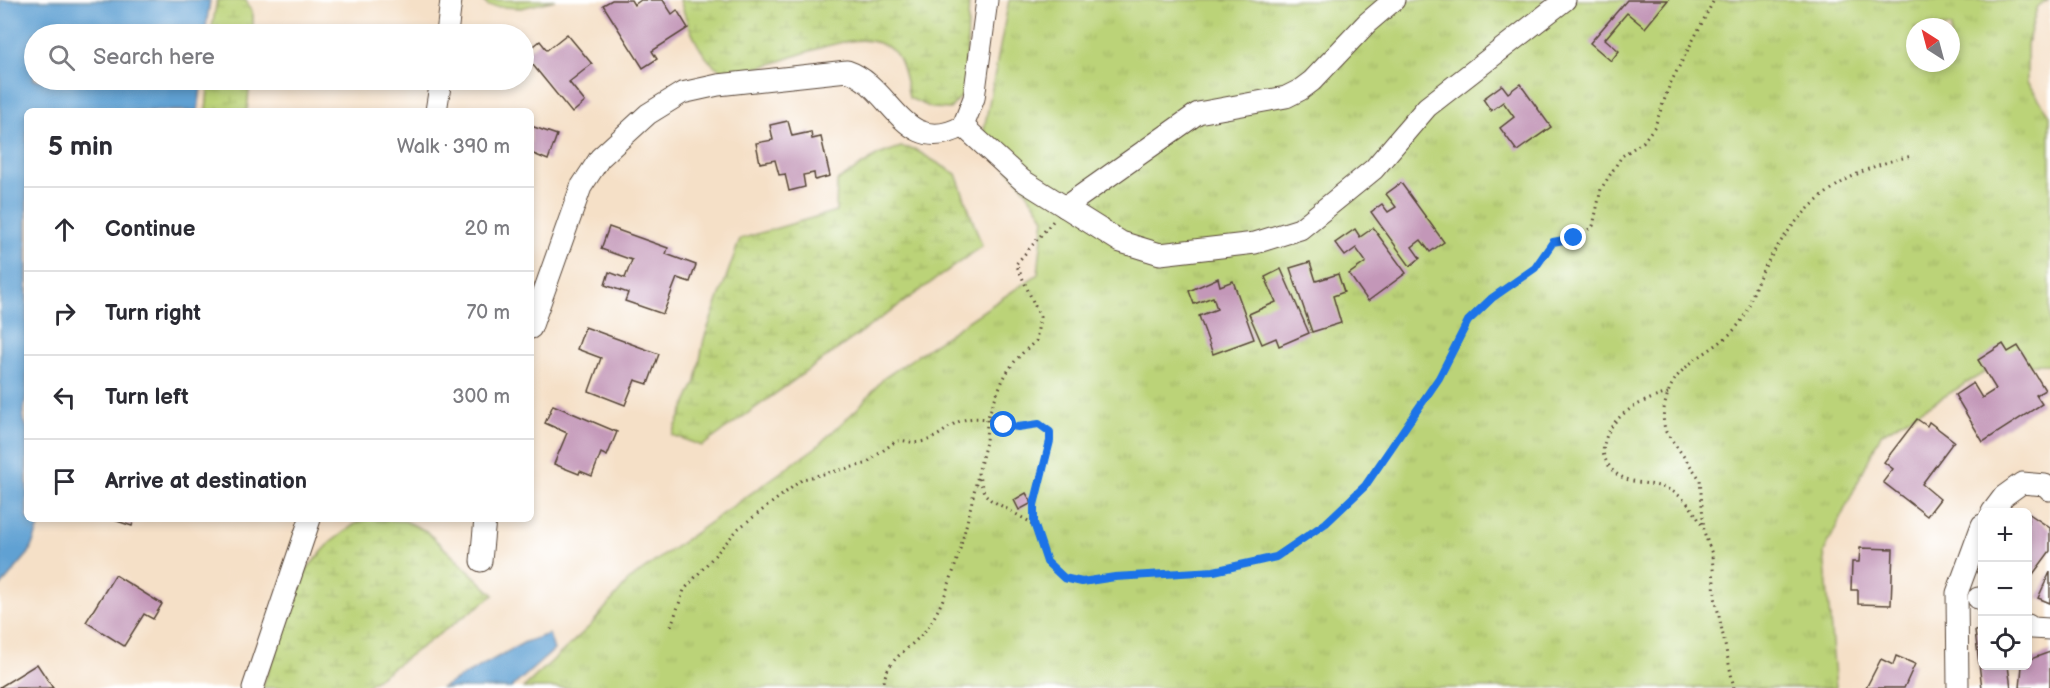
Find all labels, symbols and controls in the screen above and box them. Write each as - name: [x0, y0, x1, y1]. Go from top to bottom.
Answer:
- north arrow: [1906, 18, 1960, 72]
- search box: [24, 24, 534, 90]
- icon: search: [45, 41, 78, 74]
- text: Search here: [93, 44, 215, 71]
- text: 5 min: [48, 132, 113, 163]
- text: Walk · 390 m: [397, 135, 510, 159]
- icon: ahead: [48, 213, 81, 246]
- text: Continue: [105, 216, 195, 243]
- text: 20 m: [465, 217, 510, 241]
- route end: [1560, 224, 1586, 250]
- icon: right: [48, 297, 81, 330]
- text: Turn right: [105, 300, 201, 327]
- text: 70 m: [466, 301, 510, 325]
- icon: left: [48, 381, 81, 414]
- text: Turn left: [105, 384, 189, 411]
- text: 300 m: [452, 385, 510, 409]
- route start: [990, 411, 1016, 437]
- icon: arrive: [48, 465, 81, 498]
- text: Arrive at destination: [105, 468, 307, 495]
- map controls: [1978, 508, 2032, 670]
- button: +: [1978, 508, 2032, 562]
- button: −: [1978, 562, 2032, 616]
- button: locate: [1978, 616, 2032, 670]

